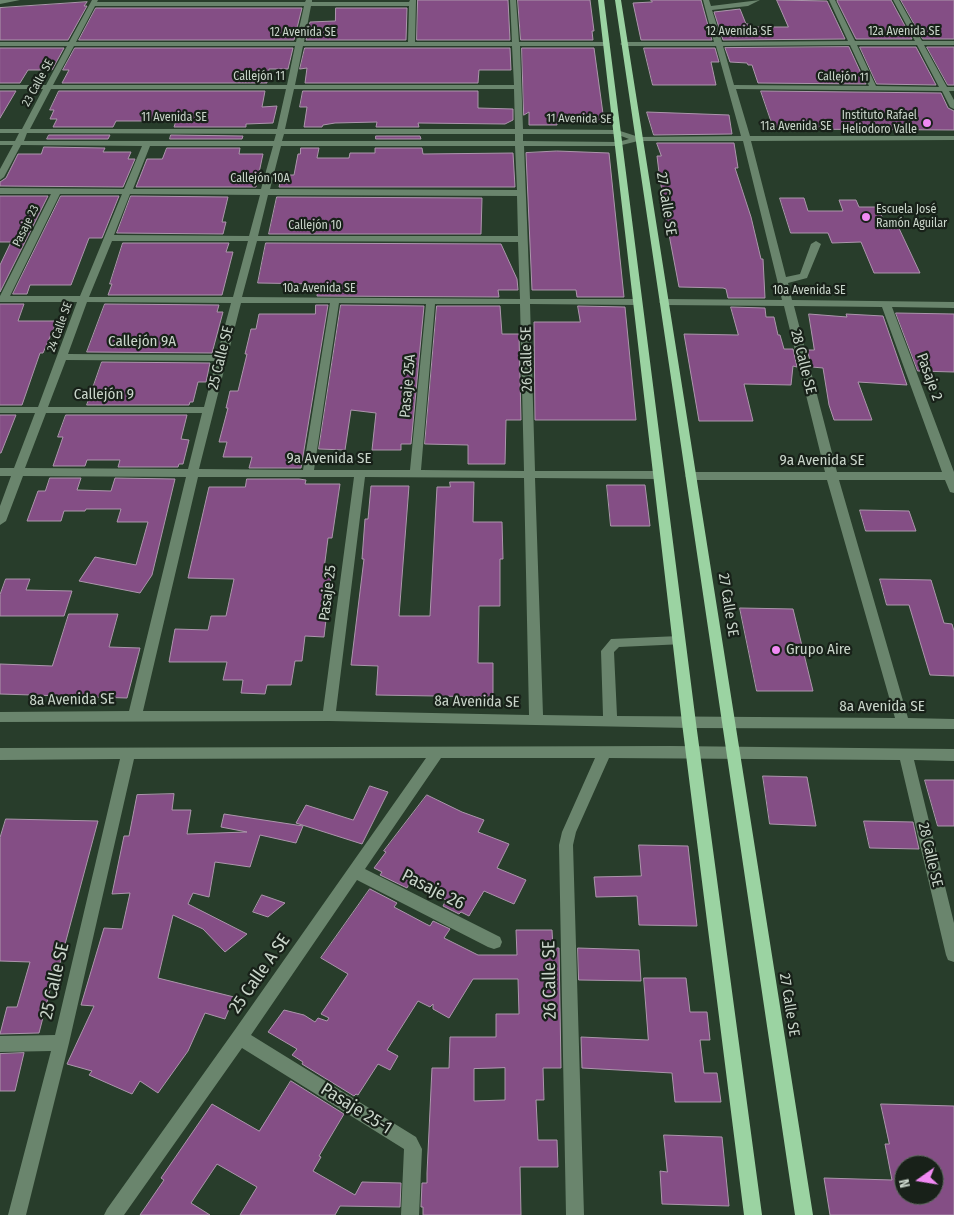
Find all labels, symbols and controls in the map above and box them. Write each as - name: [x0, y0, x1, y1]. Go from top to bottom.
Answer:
- street label: 12 Avenida SE: [706, 25, 772, 39]
- street label: 12a Avenida SE: [868, 25, 940, 39]
- street label: 12 Avenida SE: [270, 26, 336, 40]
- street label: 23 Calle SE: [19, 57, 57, 109]
- street label: Callejón 11: [817, 69, 869, 85]
- street label: Callejón 11: [233, 70, 285, 84]
- place label: Instituto Rafael Heliodoro Valle: [842, 109, 917, 137]
- street label: 11 Avenida SE: [141, 111, 207, 125]
- street label: 11 Avenida SE: [546, 111, 612, 127]
- marker: Instituto Rafael Heliodoro Valle: [921, 117, 933, 129]
- street label: 11a Avenida SE: [760, 120, 832, 134]
- street label: 27 Calle SE: [652, 171, 680, 237]
- street label: Callejón 10A: [230, 172, 290, 186]
- street label: Pasaje 23: [10, 203, 42, 249]
- place label: Escuela José Ramón Aguilar: [876, 203, 947, 231]
- marker: Escuela José Ramón Aguilar: [860, 211, 872, 223]
- street label: Callejón 10: [288, 219, 342, 233]
- street label: 10a Avenida SE: [282, 282, 356, 296]
- street label: 10a Avenida SE: [772, 284, 846, 298]
- street label: 24 Calle SE: [44, 300, 76, 354]
- street label: 25 Calle SE: [204, 324, 238, 392]
- street label: 26 Calle SE: [517, 326, 537, 392]
- street label: 28 Calle SE: [786, 328, 820, 396]
- street label: Callejón 9A: [108, 333, 176, 351]
- street label: Pasaje 2: [912, 351, 946, 403]
- street label: Pasaje 25A: [396, 353, 420, 419]
- street label: Callejón 9: [74, 386, 134, 404]
- street label: 9a Avenida SE: [286, 450, 372, 468]
- street label: 9a Avenida SE: [779, 452, 865, 470]
- street label: Pasaje 25: [316, 564, 340, 622]
- street label: 27 Calle SE: [714, 572, 742, 638]
- place label: Grupo Aire: [786, 641, 851, 659]
- marker: Grupo Aire: [770, 644, 782, 656]
- street label: 8a Avenida SE: [29, 690, 115, 710]
- street label: 8a Avenida SE: [434, 692, 520, 712]
- street label: 8a Avenida SE: [839, 698, 925, 716]
- street label: 28 Calle SE: [914, 821, 946, 889]
- street label: Pasaje 26: [398, 865, 468, 915]
- street label: 25 Calle A SE: [225, 930, 295, 1018]
- street label: 25 Calle SE: [36, 941, 74, 1021]
- street label: 26 Calle SE: [539, 941, 561, 1019]
- street label: 27 Calle SE: [775, 972, 803, 1038]
- street label: Pasaje 25-1: [317, 1079, 395, 1139]
- north arrow: [894, 1155, 944, 1205]
- text: N: [896, 1177, 914, 1189]

